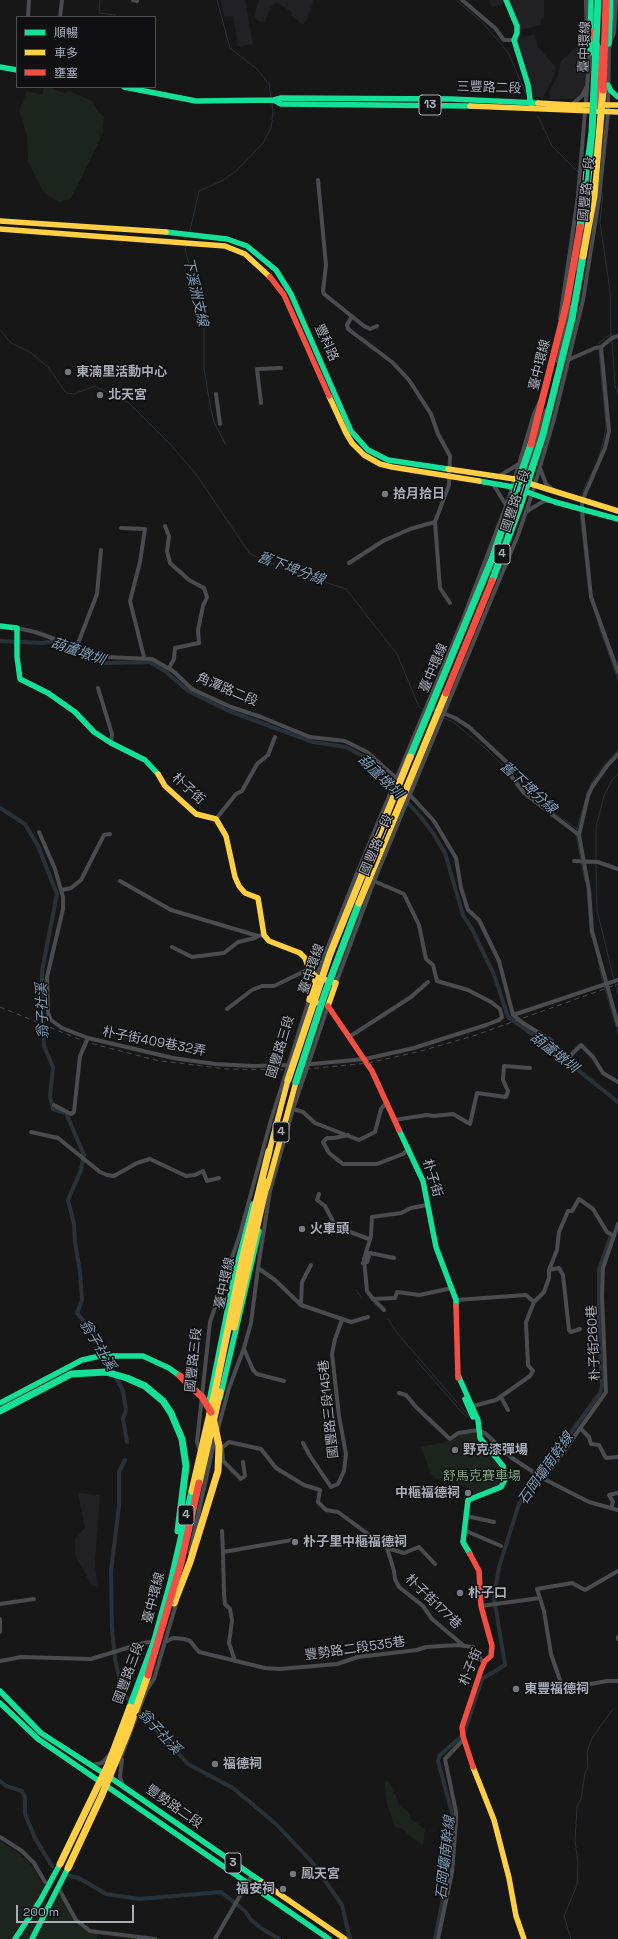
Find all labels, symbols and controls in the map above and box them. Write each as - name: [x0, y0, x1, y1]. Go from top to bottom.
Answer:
- legend: [16, 16, 156, 88]
- street label: 臺中環線: [576, 21, 594, 73]
- text: 順暢: [54, 25, 78, 41]
- text: 車多: [54, 45, 78, 61]
- text: 壅塞: [54, 65, 78, 81]
- street label: 三豐路二段: [456, 79, 522, 97]
- road number: 13: [419, 95, 441, 115]
- street label: 國豐路二段: [576, 156, 598, 222]
- water label: 下溪洲支線: [179, 256, 211, 328]
- street label: 豐科路: [311, 322, 341, 364]
- street label: 臺中環線: [526, 338, 554, 392]
- place label: 東湳里活動中心: [76, 364, 167, 380]
- marker: 東湳里活動中心: [63, 367, 73, 377]
- place label: 北天宮: [108, 387, 147, 403]
- marker: 北天宮: [95, 390, 105, 400]
- street label: 國豐路二段: [499, 468, 533, 534]
- place label: 拾月拾日: [393, 486, 445, 502]
- marker: 拾月拾日: [380, 489, 390, 499]
- road number: 4: [494, 544, 510, 564]
- water label: 舊下埤分線: [255, 549, 327, 589]
- water label: 葫蘆墩圳: [49, 635, 107, 669]
- street label: 臺中環線: [417, 641, 451, 695]
- street label: 角潭路二段: [194, 670, 260, 710]
- water label: 葫蘆墩圳: [354, 752, 406, 802]
- water label: 舊下埤分線: [496, 758, 560, 818]
- street label: 朴子街: [168, 770, 208, 808]
- street label: 國豐路二段: [357, 812, 397, 878]
- street label: 臺中環線: [296, 942, 328, 996]
- water label: 翁子社溪: [34, 983, 52, 1039]
- street label: 國豐路三段: [264, 1014, 298, 1080]
- street label: 朴子街409巷32弄: [101, 1024, 207, 1060]
- water label: 葫蘆墩圳: [527, 1029, 581, 1077]
- road number: 4: [273, 1122, 289, 1142]
- street label: 朴子街: [419, 1157, 445, 1199]
- place label: 火車頭: [310, 1221, 349, 1237]
- marker: 火車頭: [297, 1224, 307, 1234]
- street label: 臺中環線: [212, 1256, 238, 1310]
- street label: 朴子街260巷: [584, 1305, 604, 1381]
- water label: 翁子社溪: [75, 1317, 119, 1373]
- street label: 國豐路三段: [183, 1327, 205, 1393]
- street label: 國豐路三段145巷: [316, 1359, 342, 1459]
- water label: 石岡壩南幹線: [515, 1430, 577, 1508]
- place label: 野克漆彈場: [463, 1442, 528, 1458]
- marker: 野克漆彈場: [450, 1445, 460, 1455]
- park label: 舒馬克賽車場: [443, 1468, 521, 1484]
- place label: 中樞福德祠: [395, 1485, 460, 1501]
- marker: 中樞福德祠: [463, 1488, 473, 1498]
- road number: 4: [178, 1505, 194, 1525]
- place label: 朴子里中樞福德祠: [303, 1534, 407, 1550]
- marker: 朴子里中樞福德祠: [290, 1537, 300, 1547]
- street label: 臺中環線: [140, 1571, 168, 1625]
- street label: 朴子街177巷: [402, 1571, 464, 1633]
- place label: 朴子口: [468, 1585, 507, 1601]
- marker: 朴子口: [455, 1588, 465, 1598]
- street label: 豐勢路二段535巷: [304, 1634, 406, 1664]
- street label: 國豐路三段: [111, 1640, 147, 1706]
- street label: 朴子街: [456, 1646, 486, 1688]
- place label: 東豐福德祠: [524, 1681, 589, 1697]
- marker: 東豐福德祠: [511, 1684, 521, 1694]
- water label: 翁子社溪: [134, 1706, 184, 1758]
- place label: 福德祠: [223, 1756, 262, 1772]
- marker: 福德祠: [210, 1759, 220, 1769]
- street label: 豐勢路二段: [143, 1782, 205, 1832]
- water label: 石岡壩南幹線: [433, 1815, 459, 1901]
- road number: 3: [225, 1853, 241, 1873]
- place label: 鳳天宮: [301, 1866, 340, 1882]
- marker: 鳳天宮: [288, 1869, 298, 1879]
- place label: 福安祠: [236, 1881, 275, 1897]
- marker: 福安祠: [278, 1884, 288, 1894]
- scale bar: [18, 1897, 136, 1923]
- text: 200 m: [23, 1904, 59, 1920]

